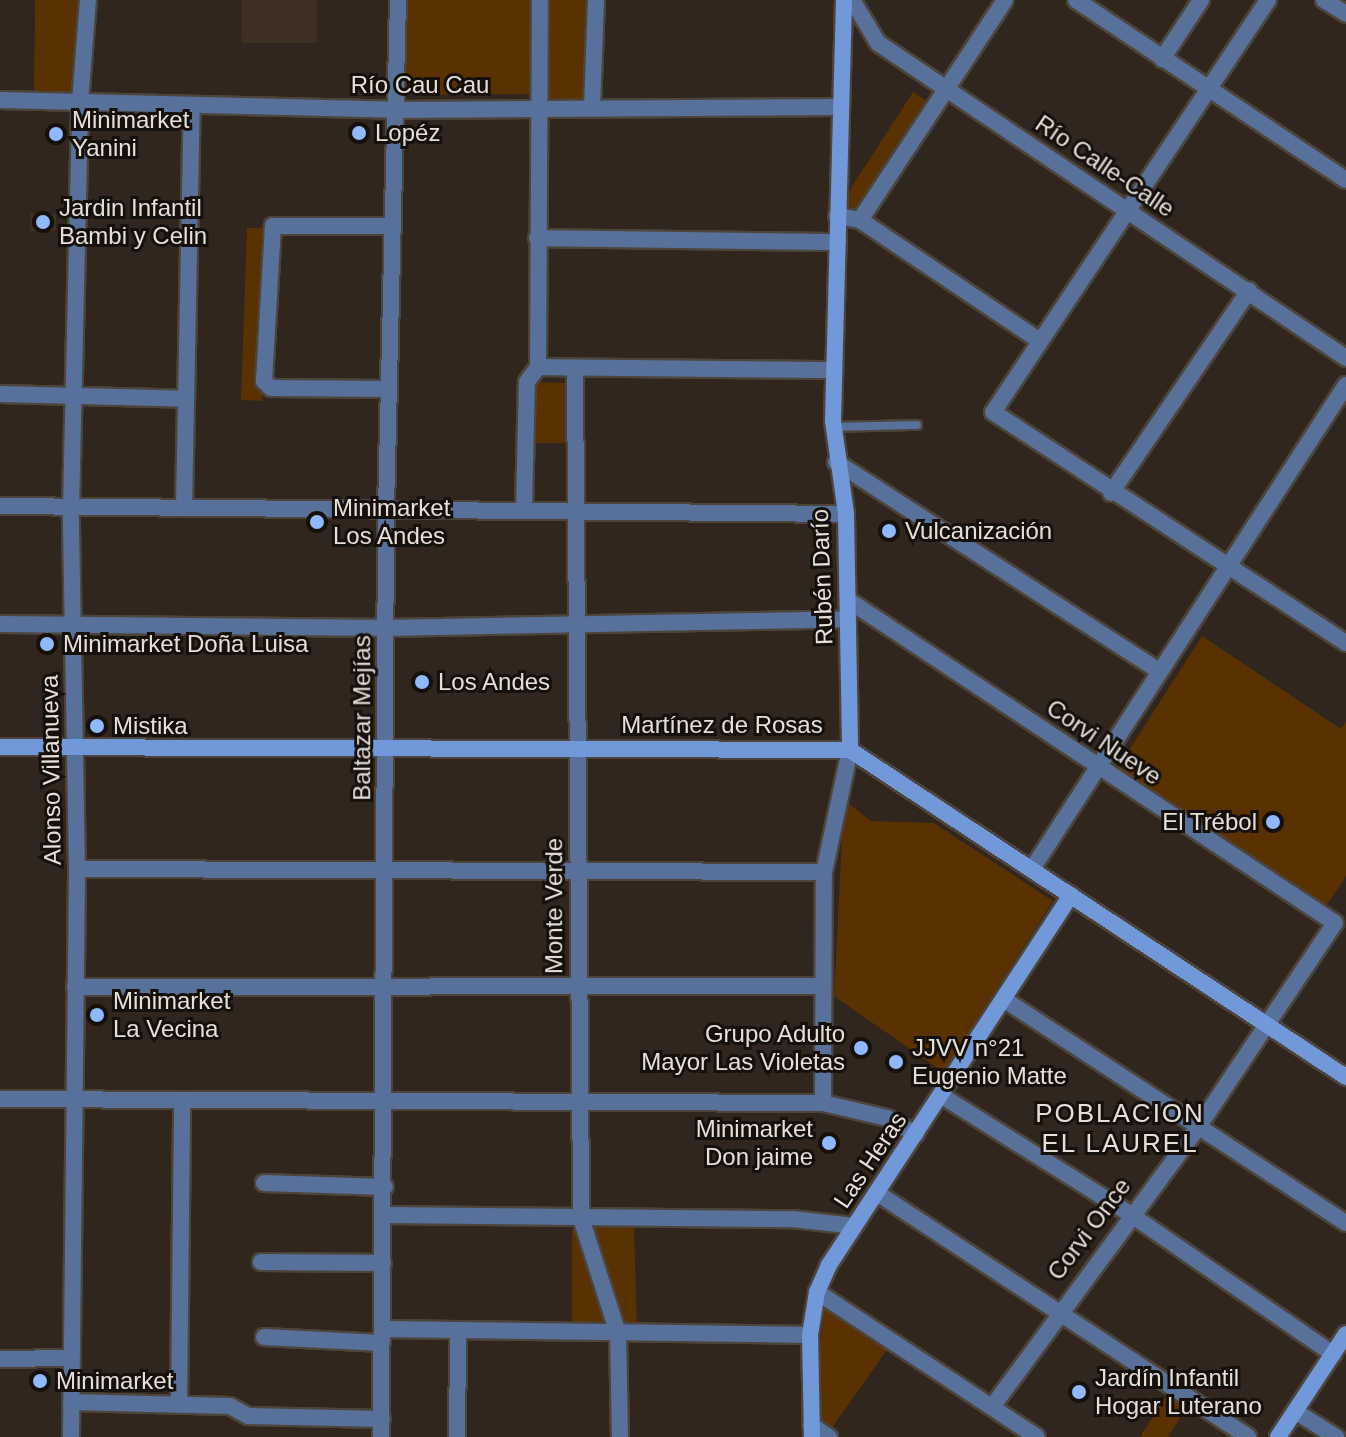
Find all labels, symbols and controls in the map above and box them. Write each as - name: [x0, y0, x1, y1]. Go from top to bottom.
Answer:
- street label: Río Cau Cau: [351, 71, 489, 99]
- place label: Minimarket Yanini: [72, 106, 189, 162]
- street label: Río Calle-Calle: [1030, 109, 1180, 223]
- place label: Lopéz: [375, 119, 440, 147]
- marker: Lopéz: [350, 124, 368, 142]
- marker: Minimarket Yanini: [47, 125, 65, 143]
- place label: Jardin Infantil Bambi y Celin: [59, 194, 207, 250]
- marker: Jardin Infantil Bambi y Celin: [34, 213, 52, 231]
- place label: Minimarket Los Andes: [333, 494, 450, 550]
- street label: Rubén Darío: [805, 508, 839, 646]
- marker: Minimarket Los Andes: [308, 513, 326, 531]
- place label: Vulcanización: [905, 517, 1052, 545]
- marker: Vulcanización: [880, 522, 898, 540]
- place label: Minimarket Doña Luisa: [63, 630, 308, 658]
- marker: Minimarket Doña Luisa: [38, 635, 56, 653]
- street label: Baltazar Mejías: [348, 635, 376, 801]
- place label: Los Andes: [438, 668, 551, 696]
- marker: Los Andes: [413, 673, 431, 691]
- street label: Alonso Villanueva: [35, 675, 67, 865]
- street label: Corvi Nueve: [1041, 693, 1167, 791]
- street label: Martínez de Rosas: [621, 711, 823, 739]
- place label: Mistika: [113, 712, 188, 740]
- marker: Mistika: [88, 717, 106, 735]
- place label: El Trébol: [1162, 808, 1257, 836]
- marker: El Trébol: [1264, 813, 1282, 831]
- street label: Monte Verde: [540, 838, 568, 974]
- place label: Minimarket La Vecina: [113, 987, 230, 1043]
- marker: Minimarket La Vecina: [88, 1006, 106, 1024]
- place label: Grupo Adulto Mayor Las Violetas: [641, 1020, 845, 1076]
- place label: JJVV n°21 Eugenio Matte: [912, 1034, 1067, 1090]
- marker: Grupo Adulto Mayor Las Violetas: [852, 1039, 870, 1057]
- marker: JJVV n°21 Eugenio Matte: [887, 1053, 905, 1071]
- district label: POBLACION EL LAUREL: [1035, 1098, 1205, 1160]
- street label: Las Heras: [827, 1107, 913, 1213]
- place label: Minimarket Don jaime: [696, 1115, 813, 1171]
- marker: Minimarket Don jaime: [820, 1134, 838, 1152]
- street label: Corvi Once: [1041, 1172, 1137, 1286]
- place label: Jardín Infantil Hogar Luterano: [1095, 1364, 1262, 1420]
- place label: Minimarket: [56, 1367, 173, 1395]
- marker: Minimarket: [31, 1372, 49, 1390]
- marker: Jardín Infantil Hogar Luterano: [1070, 1383, 1088, 1401]

